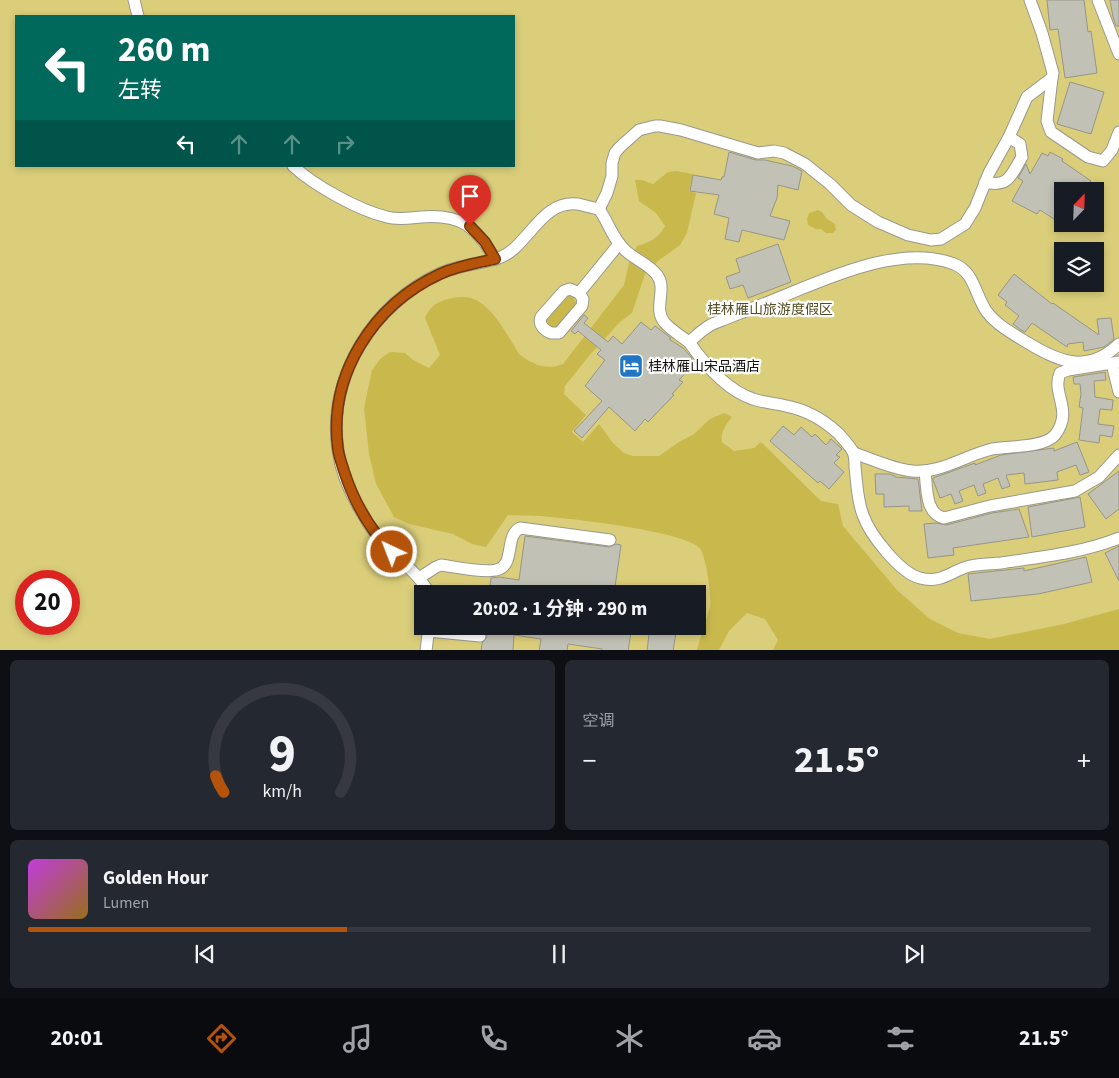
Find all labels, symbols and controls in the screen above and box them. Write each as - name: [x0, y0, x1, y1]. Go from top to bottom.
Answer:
- text: 260 m: [118, 25, 210, 75]
- icon: left: [35, 35, 100, 100]
- text: 左转: [118, 74, 162, 106]
- icon: left: [172, 130, 200, 158]
- icon: ahead: [225, 130, 253, 158]
- icon: ahead: [278, 130, 306, 158]
- icon: right: [331, 130, 359, 158]
- pin: [449, 175, 491, 226]
- icon: arrive: [456, 182, 484, 210]
- north arrow: [1054, 182, 1104, 232]
- map controls: [1054, 182, 1104, 292]
- button: layers: [1054, 242, 1104, 292]
- park label: 桂林雁山旅游度假区: [707, 300, 833, 320]
- hotel icon: 桂林雁山宋品酒店: [618, 353, 644, 379]
- place label: 桂林雁山宋品酒店: [648, 357, 760, 377]
- position arrow: [365, 525, 417, 577]
- speed limit sign: 20: [15, 570, 80, 635]
- text: 20:02 · 1 分钟 · 290 m: [473, 596, 647, 623]
- text: 空调: [583, 710, 615, 732]
- text: 9: [269, 718, 296, 792]
- text: 21.5°: [794, 733, 879, 787]
- text: −: [583, 741, 596, 781]
- text: +: [1077, 741, 1091, 781]
- text: km/h: [262, 779, 302, 804]
- text: Golden Hour: [103, 865, 208, 892]
- text: Lumen: [103, 892, 149, 914]
- icon: previous: [191, 940, 219, 968]
- icon: pause: [545, 940, 573, 968]
- icon: next: [900, 940, 928, 968]
- icon: directions: [204, 1021, 239, 1056]
- icon: music: [340, 1021, 375, 1056]
- icon: phone: [476, 1021, 511, 1056]
- icon: climate: [612, 1021, 647, 1056]
- icon: car: [747, 1021, 782, 1056]
- icon: filters: [883, 1021, 918, 1056]
- text: 20:01: [50, 1022, 103, 1054]
- text: 21.5°: [1019, 1022, 1069, 1054]

